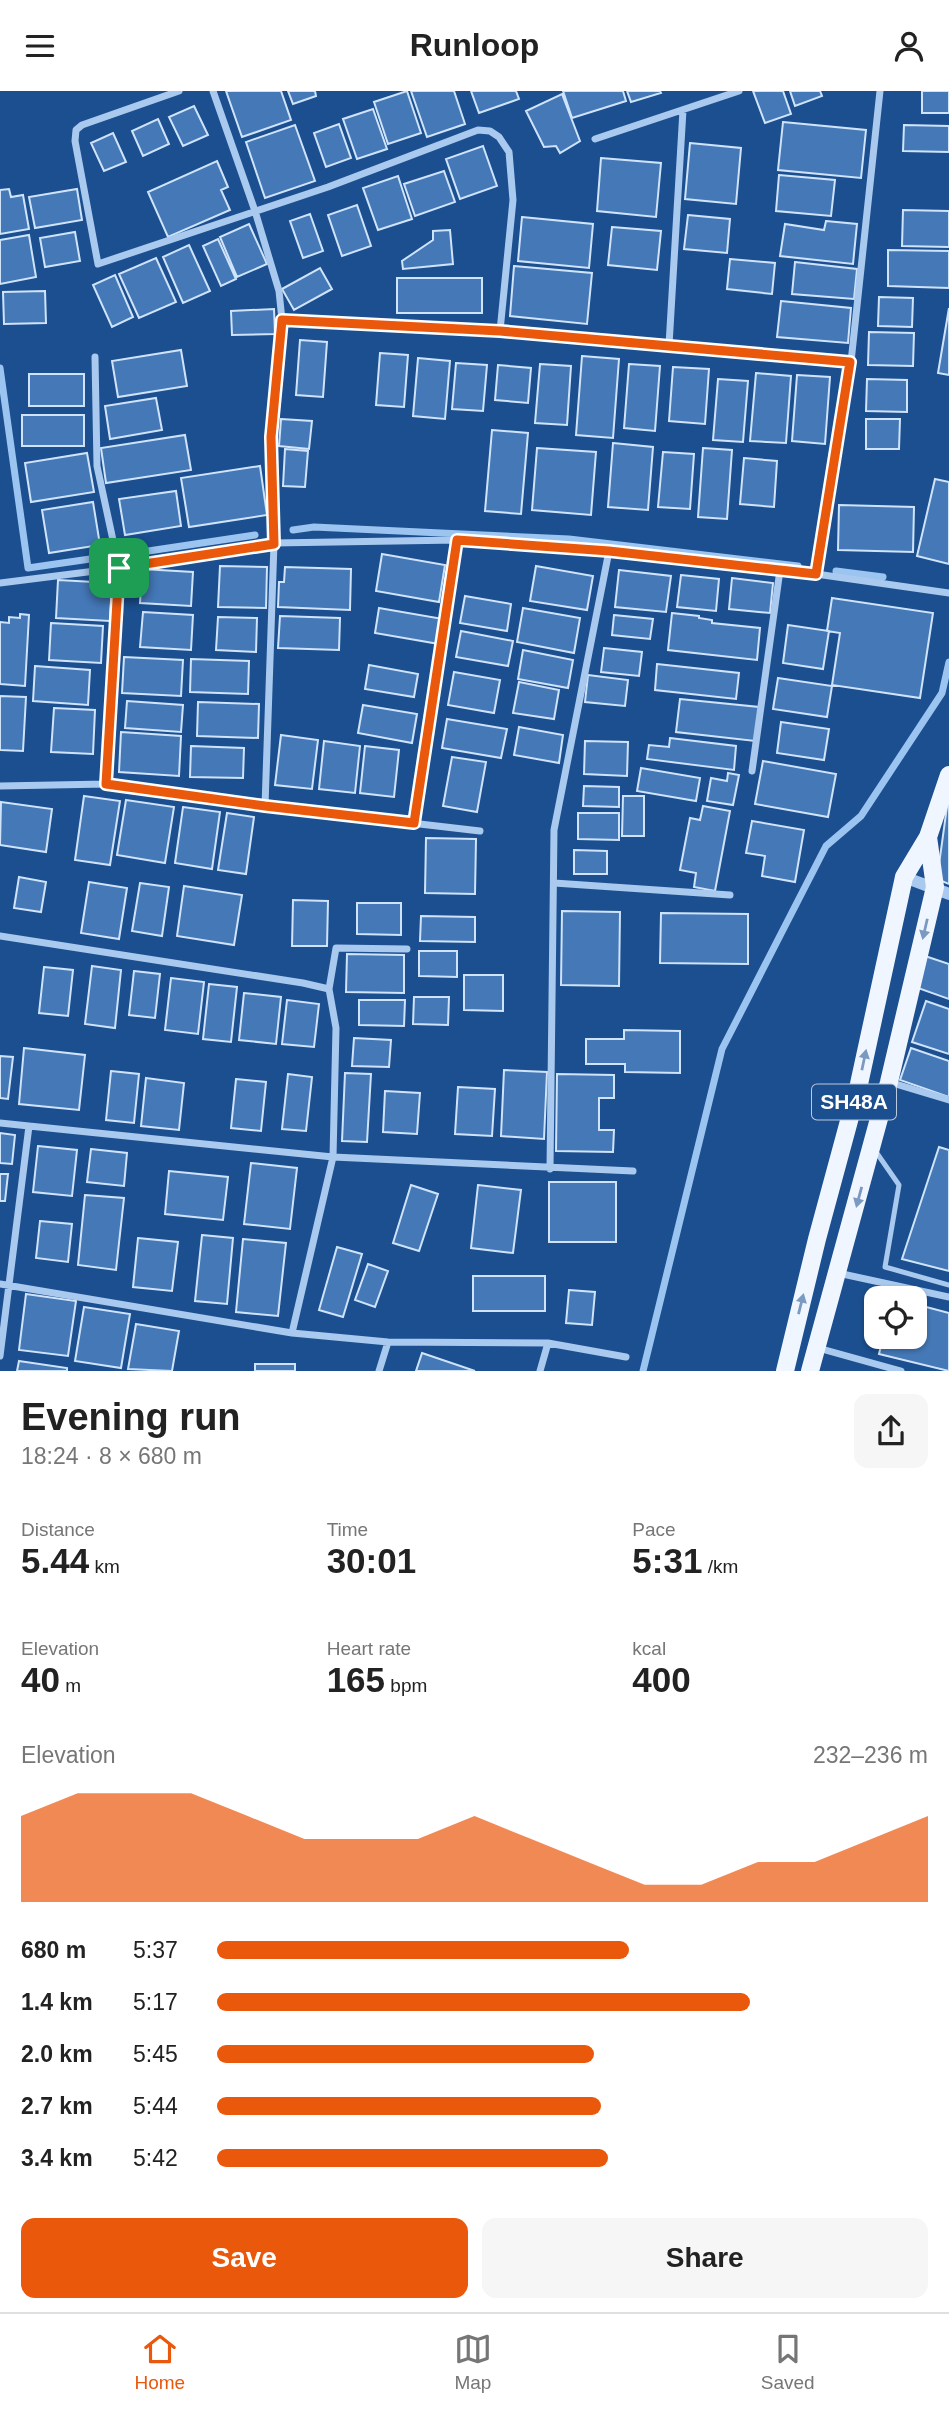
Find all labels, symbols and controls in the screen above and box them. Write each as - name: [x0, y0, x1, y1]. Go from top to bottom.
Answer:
- icon: menu: [21, 27, 59, 65]
- text: Runloop: [410, 27, 539, 63]
- icon: person: [890, 27, 928, 65]
- pin: [89, 538, 149, 598]
- icon: arrive: [100, 549, 138, 587]
- one-way arrow: [919, 918, 930, 940]
- one-way arrow: [859, 1049, 870, 1071]
- road number: SH48A: [812, 1084, 896, 1119]
- one-way arrow: [853, 1187, 863, 1208]
- map controls: [864, 1286, 927, 1349]
- button: locate: [864, 1286, 927, 1349]
- one-way arrow: [796, 1293, 807, 1315]
- button: share: [854, 1394, 928, 1468]
- text: Evening run: [21, 1396, 241, 1438]
- text: 18:24 · 8 × 680 m: [21, 1443, 202, 1469]
- text: Distance: [21, 1519, 95, 1540]
- text: Time: [327, 1519, 368, 1540]
- text: Pace: [632, 1519, 676, 1540]
- text: 5.44: [21, 1541, 89, 1580]
- text: 30:01: [327, 1541, 416, 1580]
- text: 5:31: [632, 1541, 702, 1580]
- text: km: [89, 1556, 120, 1577]
- text: /km: [702, 1556, 738, 1577]
- text: Elevation: [21, 1638, 99, 1659]
- text: Heart rate: [327, 1638, 411, 1659]
- text: kcal: [632, 1638, 666, 1659]
- text: 40: [21, 1660, 60, 1699]
- text: 165: [327, 1660, 385, 1699]
- text: 400: [632, 1660, 691, 1699]
- text: m: [60, 1675, 81, 1696]
- text: bpm: [385, 1675, 427, 1696]
- text: Elevation: [21, 1742, 116, 1768]
- text: 232–236 m: [813, 1742, 928, 1768]
- text: 680 m: [21, 1937, 86, 1963]
- text: 5:37: [133, 1937, 178, 1963]
- text: 1.4 km: [21, 1989, 93, 2015]
- text: 5:17: [133, 1989, 178, 2015]
- text: 2.0 km: [21, 2041, 93, 2067]
- text: 5:45: [133, 2041, 178, 2067]
- text: 2.7 km: [21, 2093, 93, 2119]
- text: 5:44: [133, 2093, 178, 2119]
- text: 3.4 km: [21, 2145, 93, 2171]
- text: 5:42: [133, 2145, 178, 2171]
- button: Save: [21, 2218, 468, 2298]
- button: Share: [482, 2218, 928, 2298]
- tab: Home: [134, 2330, 185, 2394]
- tab: Map: [454, 2330, 492, 2394]
- tab: Saved: [761, 2330, 815, 2394]

